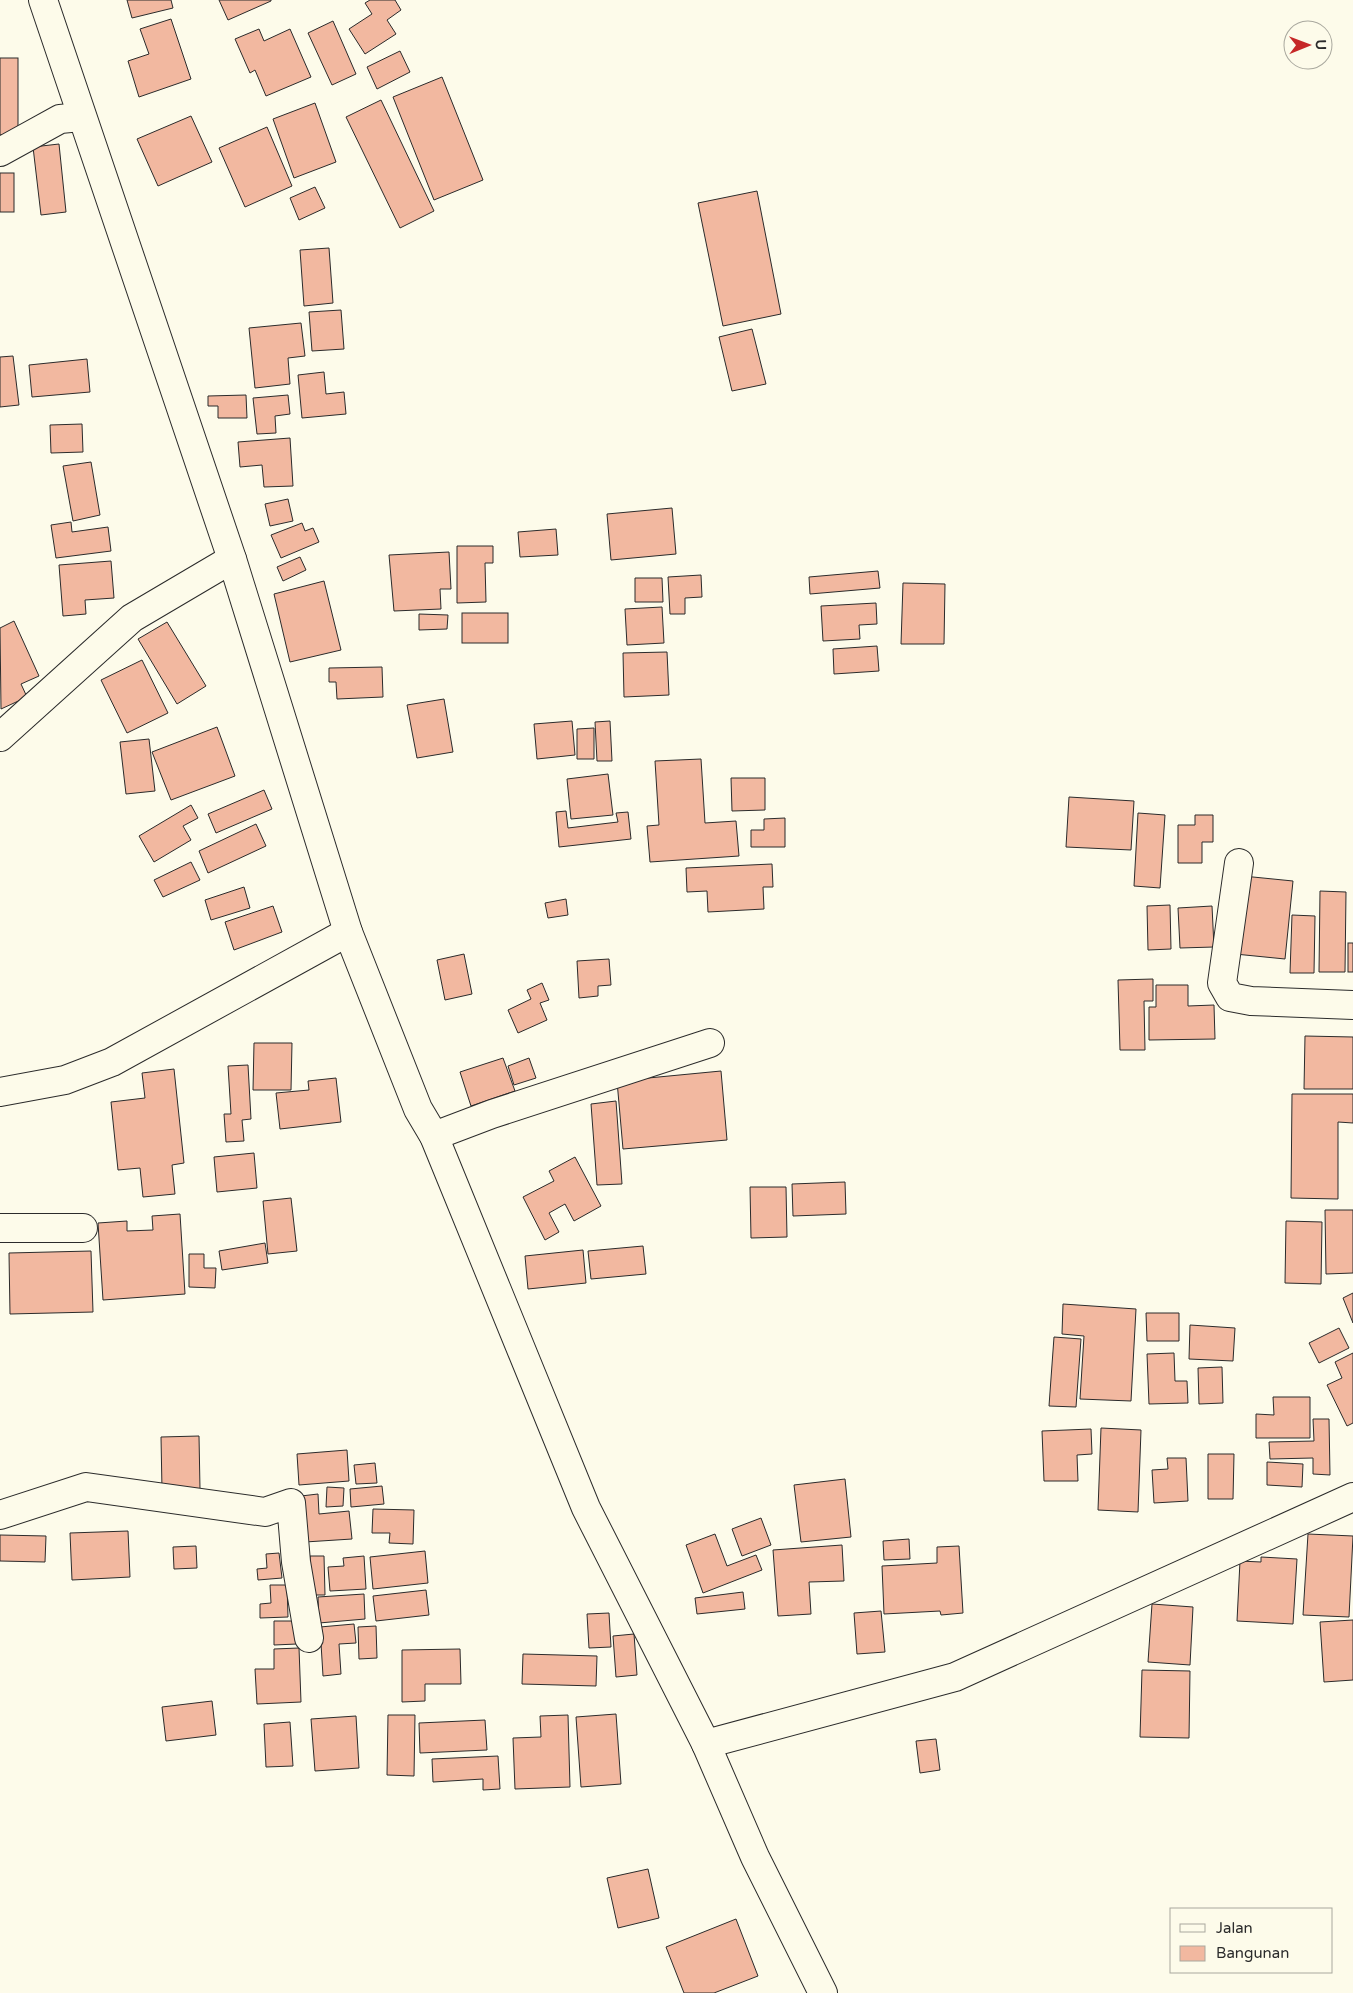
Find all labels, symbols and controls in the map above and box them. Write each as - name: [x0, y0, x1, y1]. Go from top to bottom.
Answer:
- north arrow: [1283, 20, 1333, 70]
- text: U: [1312, 39, 1329, 50]
- legend: [1170, 1908, 1333, 1973]
- text: Jalan: [1216, 1919, 1253, 1937]
- text: Bangunan: [1216, 1944, 1289, 1962]

